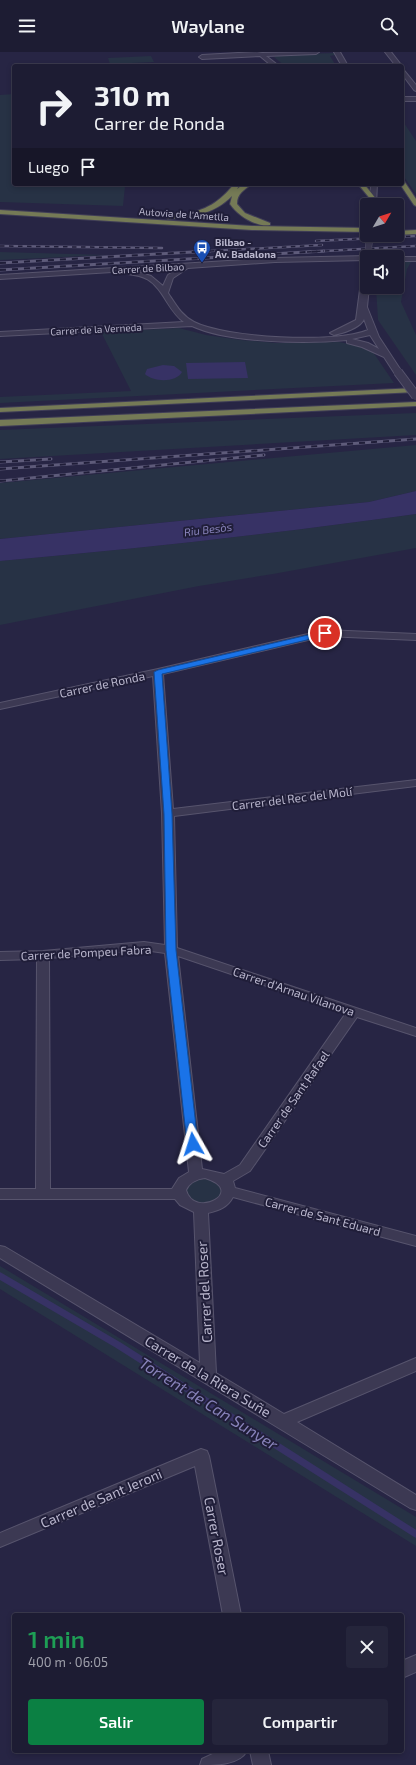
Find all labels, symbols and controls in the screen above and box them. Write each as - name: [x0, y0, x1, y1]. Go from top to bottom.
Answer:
- icon: menu: [16, 15, 38, 37]
- text: Waylane: [171, 15, 245, 37]
- icon: search: [378, 15, 400, 37]
- text: 310 m: [94, 78, 170, 112]
- icon: right: [28, 80, 80, 132]
- text: Carrer de Ronda: [94, 112, 225, 134]
- icon: arrive: [77, 156, 99, 178]
- text: Luego: [28, 158, 69, 176]
- north arrow: [360, 198, 404, 242]
- map controls: [360, 198, 404, 294]
- street label: Autovia de l'Ametlla: [139, 205, 229, 223]
- place label: Bilbao - Av. Badalona: [215, 236, 276, 260]
- bus stop icon: Bilbao - Av. Badalona: [192, 238, 212, 263]
- button: sound: [360, 250, 404, 294]
- street label: Carrer de Bilbao: [112, 260, 185, 276]
- street label: Carrer de la Verneda: [50, 321, 142, 337]
- water label: Riu Besòs: [183, 520, 233, 538]
- pin: [308, 616, 342, 650]
- icon: arrive: [314, 622, 336, 644]
- street label: Carrer de Ronda: [58, 668, 146, 700]
- street label: Carrer del Rec del Molí: [231, 784, 354, 812]
- street label: Carrer de Pompeu Fabra: [20, 942, 152, 962]
- street label: Carrer d'Arnau Vilanova: [231, 964, 357, 1018]
- street label: Carrer de Sant Rafael: [254, 1047, 332, 1150]
- position arrow: [172, 1123, 214, 1165]
- street label: Carrer de Sant Eduard: [264, 1194, 382, 1238]
- street label: Carrer del Roser: [193, 1240, 215, 1343]
- street label: Carrer de la Riera Suñe: [142, 1332, 274, 1420]
- water label: Torrent de Can Sunyer: [136, 1353, 282, 1455]
- street label: Carrer de Sant Jeroni: [38, 1465, 164, 1531]
- street label: Carrer Roser: [201, 1495, 233, 1577]
- text: 1 min: [28, 1624, 85, 1653]
- button: close: [346, 1626, 388, 1668]
- text: 400 m · 06:05: [28, 1654, 108, 1670]
- button: Salir: [28, 1699, 204, 1745]
- button: Compartir: [212, 1699, 388, 1745]

